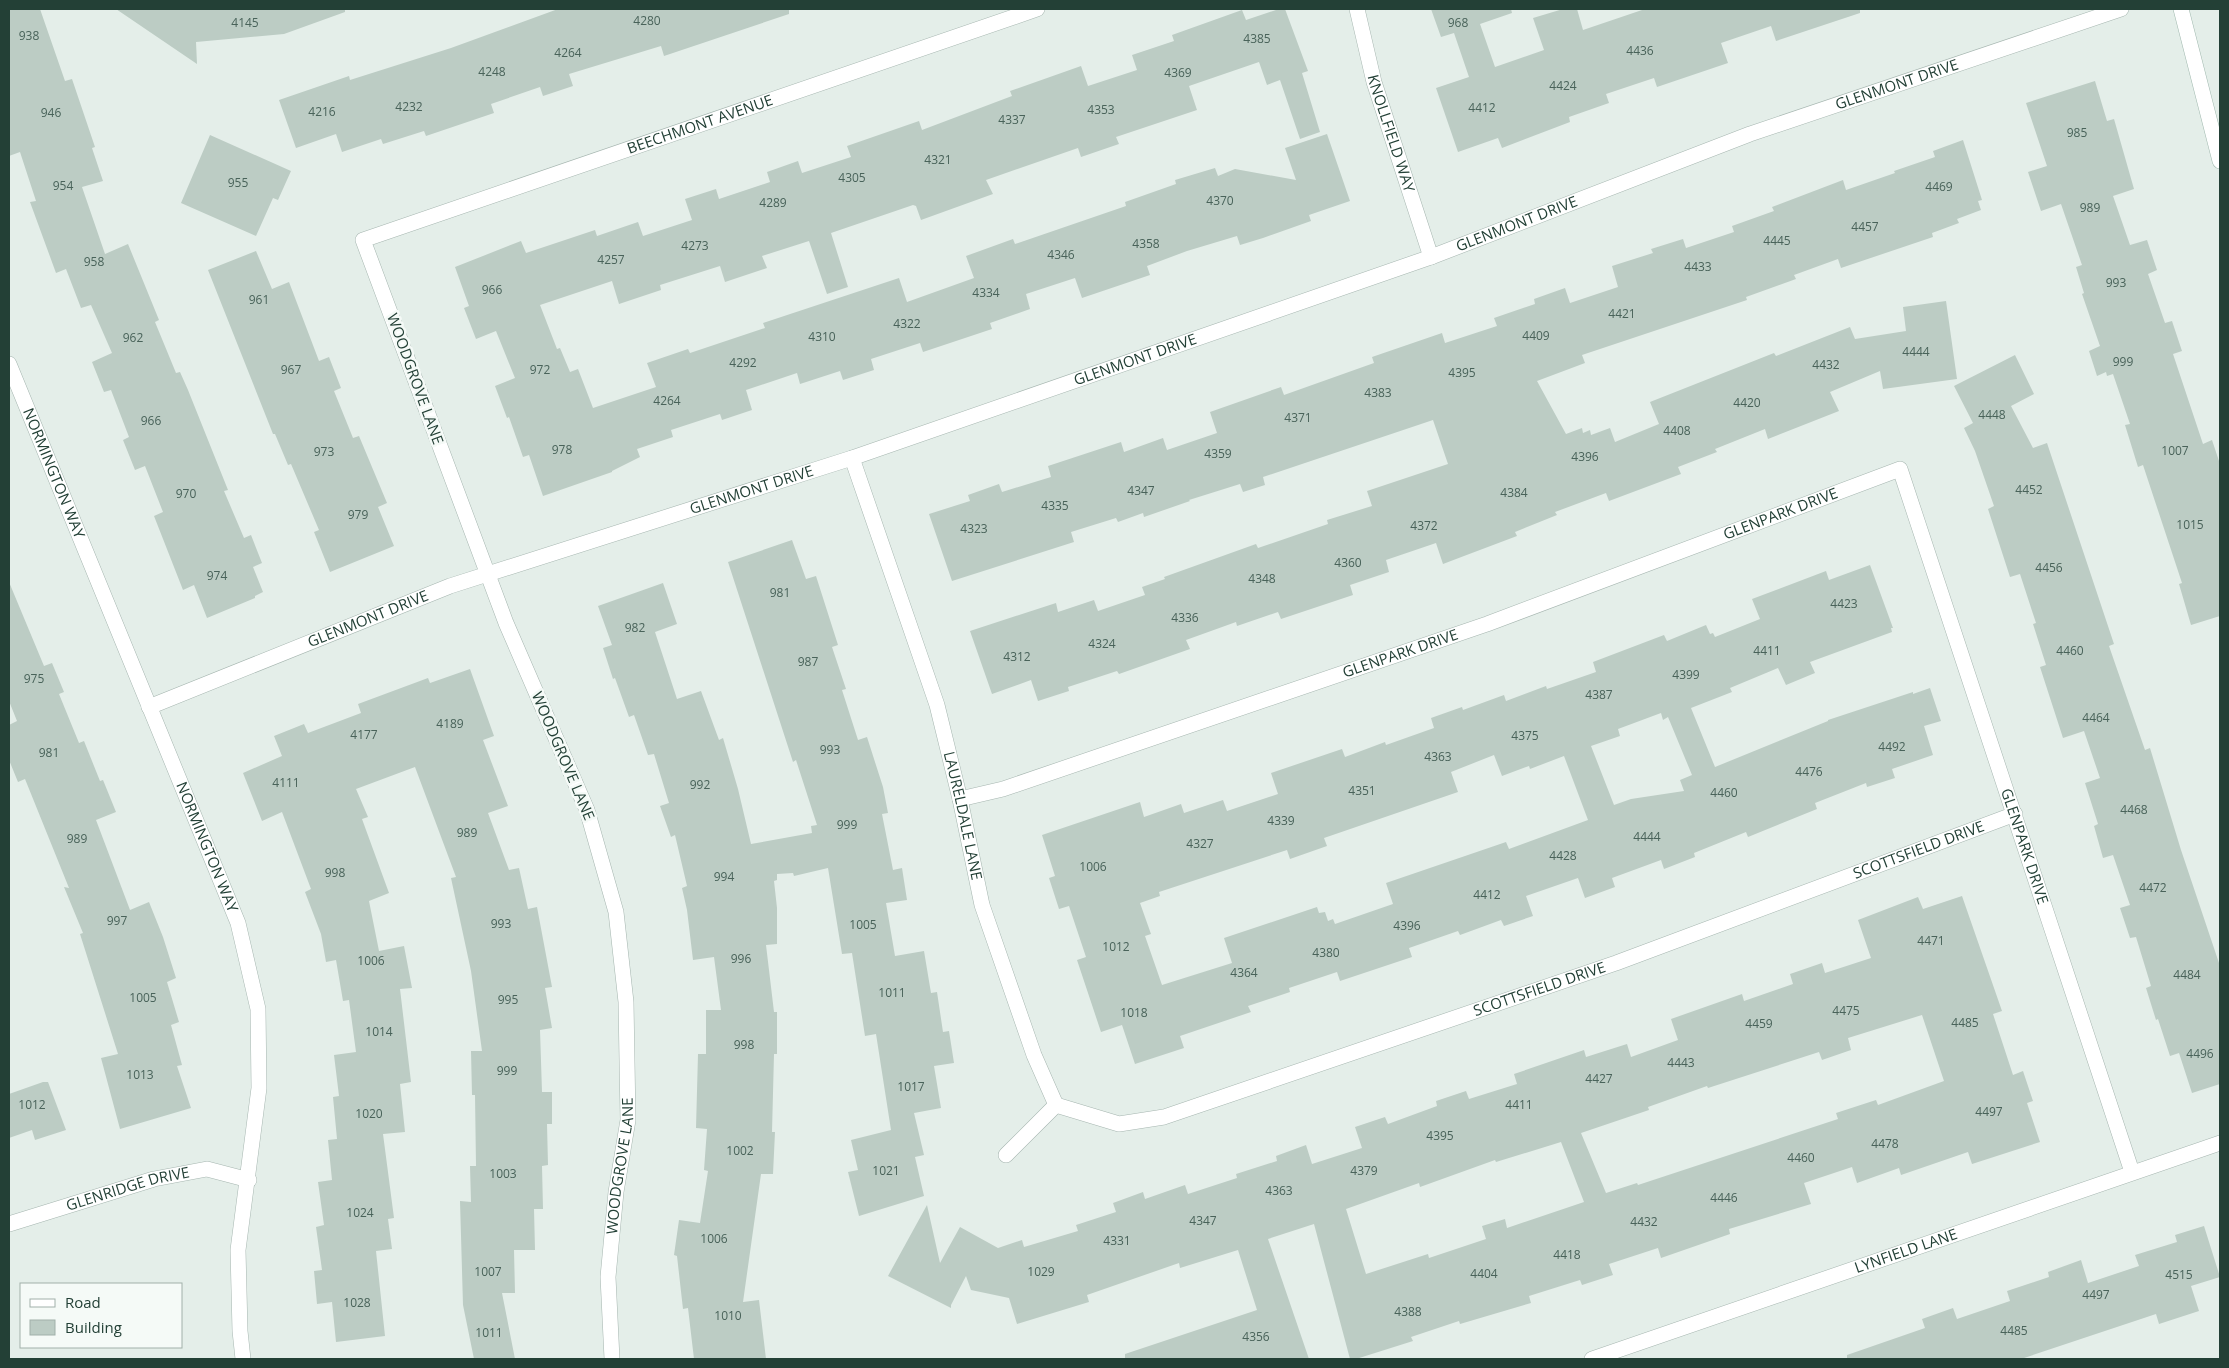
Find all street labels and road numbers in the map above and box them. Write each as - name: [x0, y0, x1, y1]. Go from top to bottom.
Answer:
- street label: GLENMONT DRIVE: [1832, 54, 1961, 114]
- street label: KNOLLFIELD WAY: [1364, 72, 1420, 195]
- street label: BEECHMONT AVENUE: [624, 89, 775, 158]
- street label: GLENMONT DRIVE: [1453, 191, 1580, 256]
- street label: WOODGROVE LANE: [383, 310, 449, 447]
- street label: GLENMONT DRIVE: [1071, 328, 1199, 389]
- street label: NORMINGTON WAY: [19, 405, 90, 541]
- street label: GLENMONT DRIVE: [687, 460, 816, 518]
- street label: GLENPARK DRIVE: [1720, 482, 1840, 544]
- street label: GLENMONT DRIVE: [304, 585, 431, 651]
- street label: GLENPARK DRIVE: [1340, 624, 1461, 682]
- street label: WOODGROVE LANE: [528, 688, 600, 823]
- street label: LAURELDALE LANE: [940, 749, 988, 882]
- street label: NORMINGTON WAY: [172, 779, 244, 915]
- street label: GLENPARK DRIVE: [1997, 785, 2054, 907]
- street label: SCOTTSFIELD DRIVE: [1850, 815, 1987, 883]
- street label: SCOTTSFIELD DRIVE: [1470, 956, 1608, 1020]
- street label: WOODGROVE LANE: [601, 1097, 637, 1235]
- street label: GLENRIDGE DRIVE: [63, 1162, 191, 1215]
- street label: LYNFIELD LANE: [1852, 1223, 1960, 1277]

